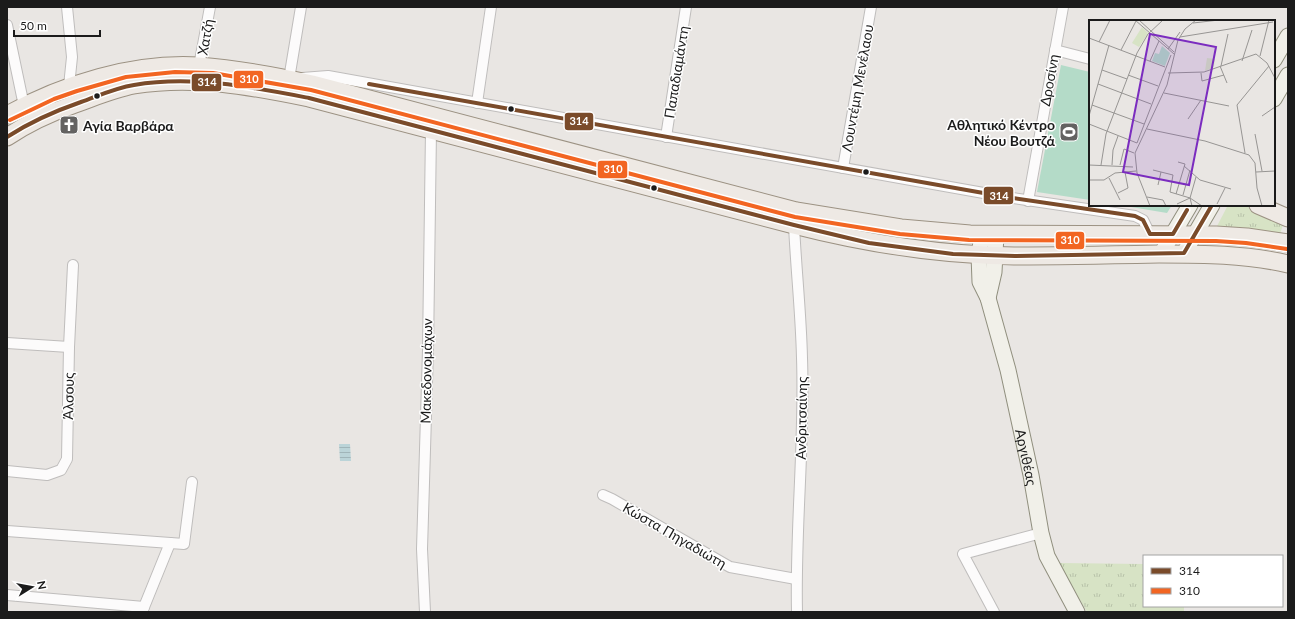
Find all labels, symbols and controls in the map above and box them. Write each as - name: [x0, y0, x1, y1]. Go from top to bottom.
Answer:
- scale bar: [14, 12, 100, 38]
- street label: Χατζή: [193, 17, 217, 57]
- text: 50 m: [20, 18, 47, 33]
- inset map: [1089, 20, 1275, 206]
- street label: Λουντέμη Μενέλαου: [837, 23, 877, 153]
- street label: Παπαδιαμάντη: [660, 24, 692, 120]
- street label: Δροσίνη: [1036, 53, 1062, 107]
- line badge: 310: [233, 70, 264, 89]
- text: 310: [239, 72, 259, 85]
- line badge: 314: [191, 73, 222, 92]
- text: 314: [197, 75, 217, 88]
- unlabelled marker: [92, 91, 102, 101]
- unlabelled marker: [506, 104, 516, 114]
- line badge: 314: [564, 112, 594, 131]
- church icon: Αγία Βαρβάρα: [58, 114, 80, 136]
- text: 314: [569, 114, 589, 127]
- place label: Αθλητικό Κέντρο Νέου Βουτζά: [946, 116, 1056, 149]
- place label: Αγία Βαρβάρα: [82, 117, 174, 134]
- sports icon: Αθλητικό Κέντρο Νέου Βουτζά: [1058, 121, 1080, 143]
- line badge: 310: [597, 160, 628, 179]
- text: 310: [603, 162, 623, 175]
- unlabelled marker: [861, 167, 871, 177]
- unlabelled marker: [649, 183, 659, 193]
- line badge: 314: [983, 186, 1014, 205]
- text: 314: [989, 189, 1009, 202]
- line badge: 310: [1055, 231, 1085, 250]
- text: 310: [1060, 233, 1080, 246]
- street label: Μακεδονομάχων: [417, 318, 435, 424]
- street label: Άλσους: [59, 372, 77, 420]
- street label: Ανδριτσαίνης: [792, 376, 810, 460]
- street label: Αργιθέας: [1013, 427, 1041, 487]
- street label: Κώστα Πηγαδιώτη: [620, 498, 730, 572]
- legend: [1143, 555, 1283, 607]
- text: 314: [1179, 563, 1200, 578]
- north arrow: [12, 567, 52, 607]
- text: N: [35, 580, 49, 590]
- text: 310: [1179, 583, 1200, 598]

